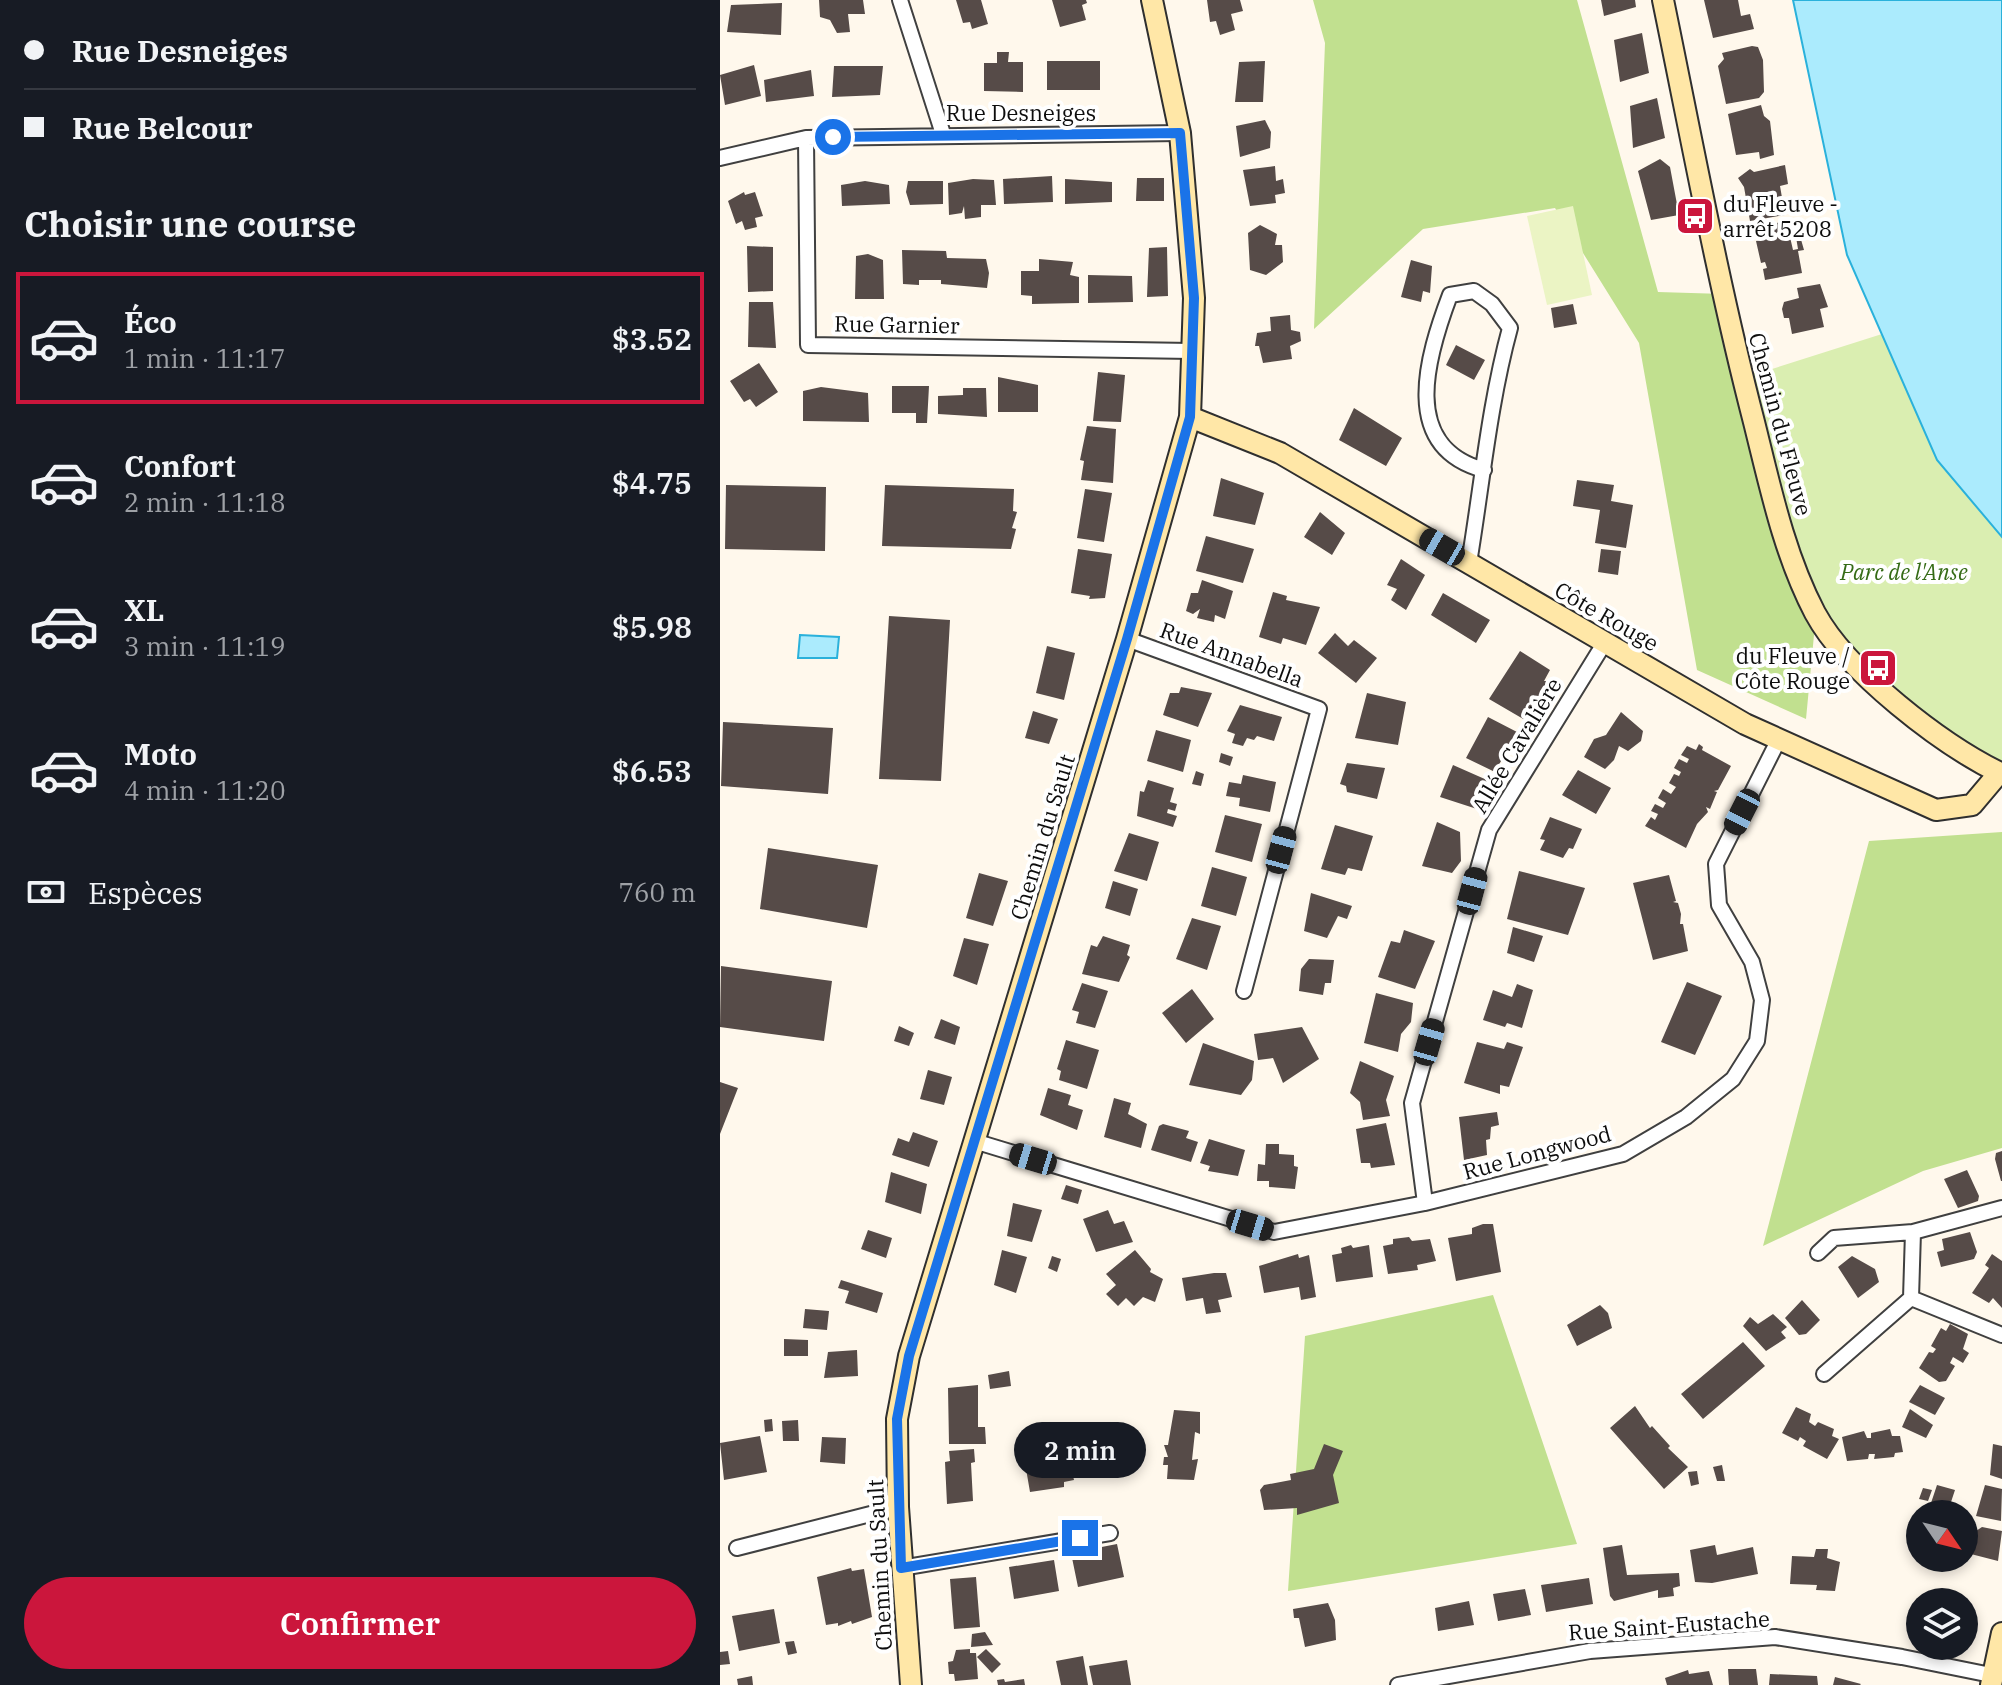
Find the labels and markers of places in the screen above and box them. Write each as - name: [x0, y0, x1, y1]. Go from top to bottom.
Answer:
- place label: du Fleuve - arrêt 5208: [1723, 189, 1838, 243]
- bus stop icon: du Fleuve - arrêt 5208: [1674, 195, 1716, 237]
- place label: du Fleuve / Côte Rouge: [1735, 641, 1850, 695]
- bus stop icon: du Fleuve / Côte Rouge: [1857, 647, 1899, 689]

